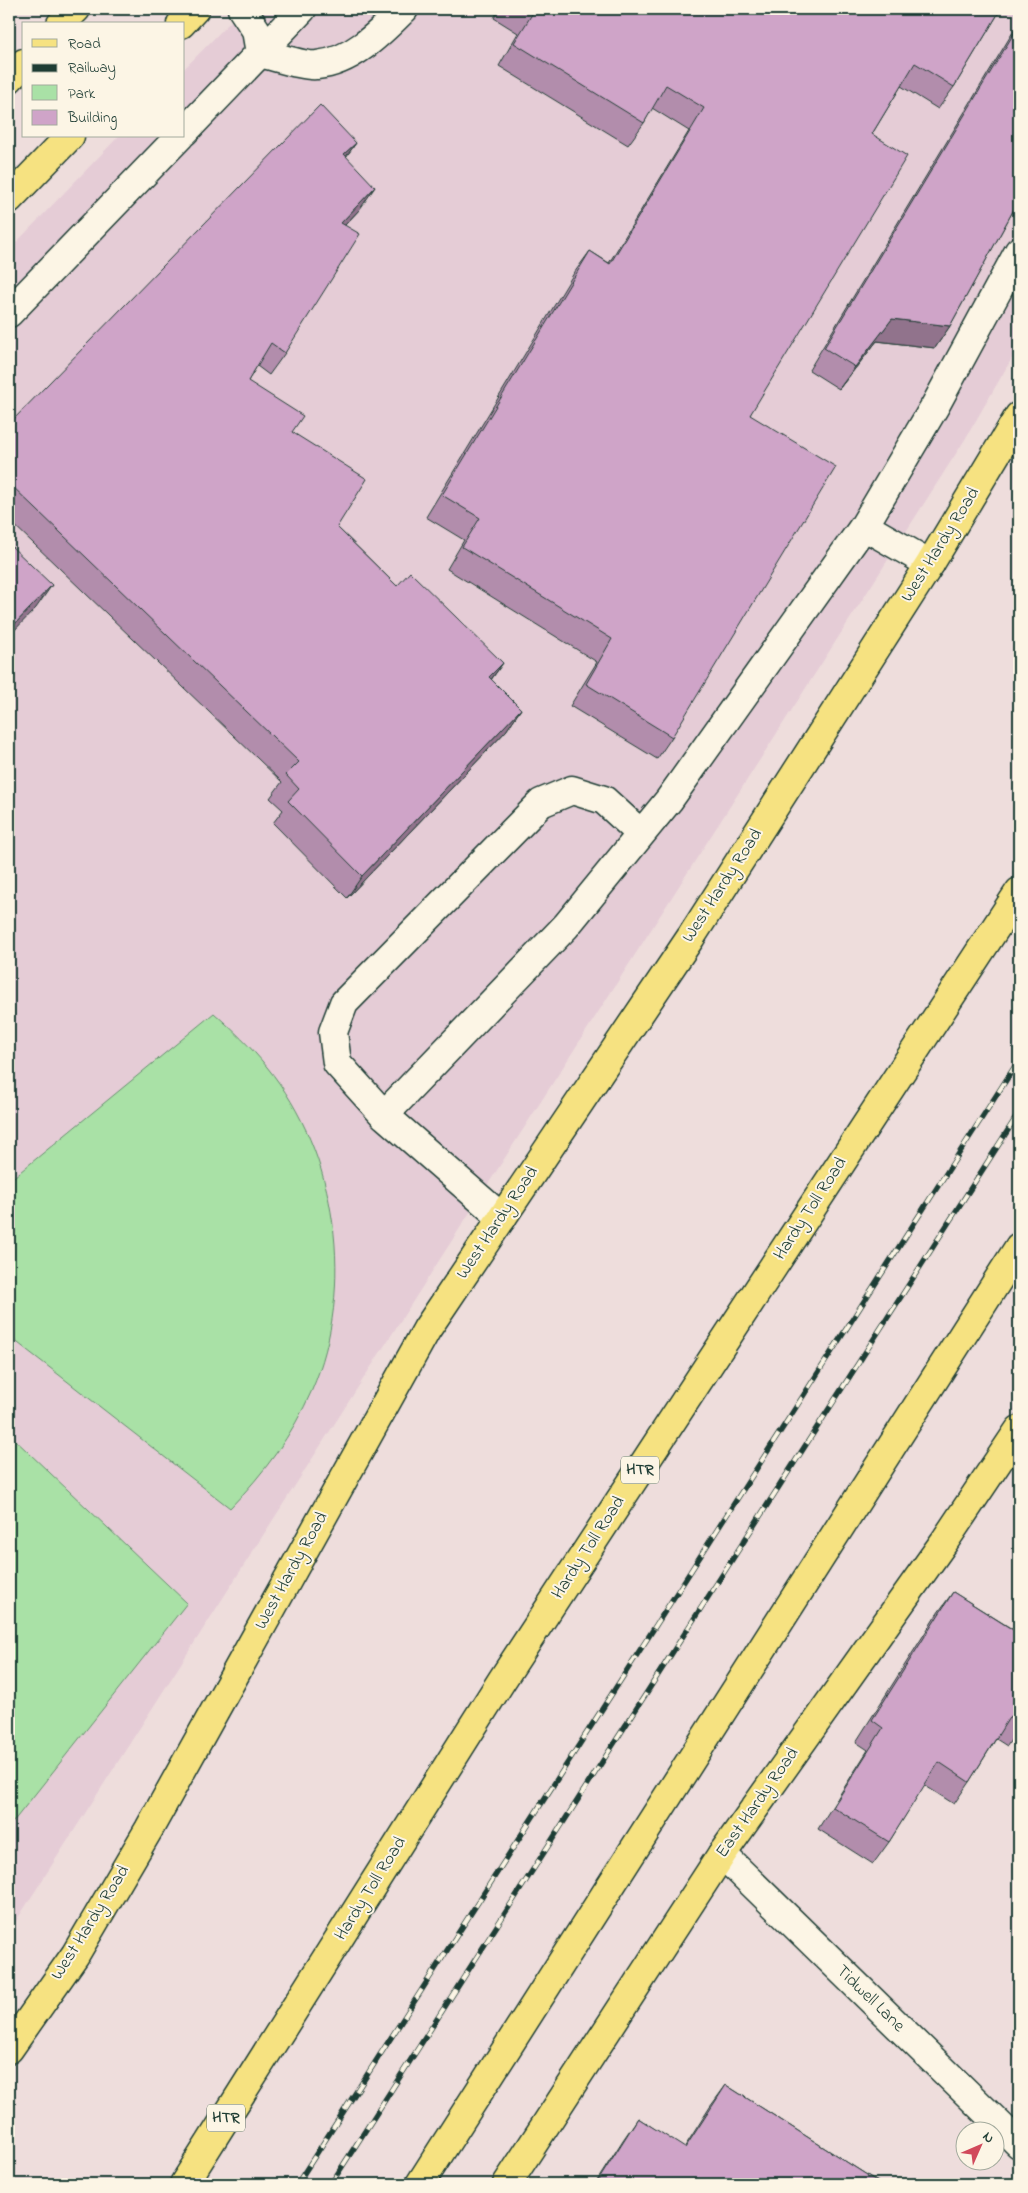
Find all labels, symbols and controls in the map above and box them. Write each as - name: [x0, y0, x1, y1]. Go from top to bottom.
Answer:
- legend: [22, 22, 185, 138]
- text: Road: [68, 33, 101, 55]
- text: Railway: [68, 57, 116, 80]
- text: Park: [68, 83, 96, 105]
- text: Building: [67, 107, 117, 130]
- street label: West Hardy Road: [895, 482, 987, 608]
- street label: West Hardy Road: [676, 824, 770, 948]
- street label: Hardy Toll Road: [768, 1152, 854, 1266]
- street label: West Hardy Road: [451, 1161, 545, 1285]
- road number: HTR: [621, 1456, 659, 1484]
- street label: Hardy Toll Road: [546, 1491, 632, 1605]
- street label: West Hardy Road: [249, 1507, 335, 1635]
- street label: East Hardy Road: [710, 1742, 806, 1864]
- street label: Hardy Toll Road: [329, 1832, 413, 1946]
- street label: West Hardy Road: [45, 1860, 137, 1986]
- street label: Tidwell Lane: [830, 1959, 911, 2039]
- road number: HTR: [207, 2104, 245, 2132]
- north arrow: [956, 2120, 1006, 2170]
- text: N: [977, 2127, 999, 2149]

